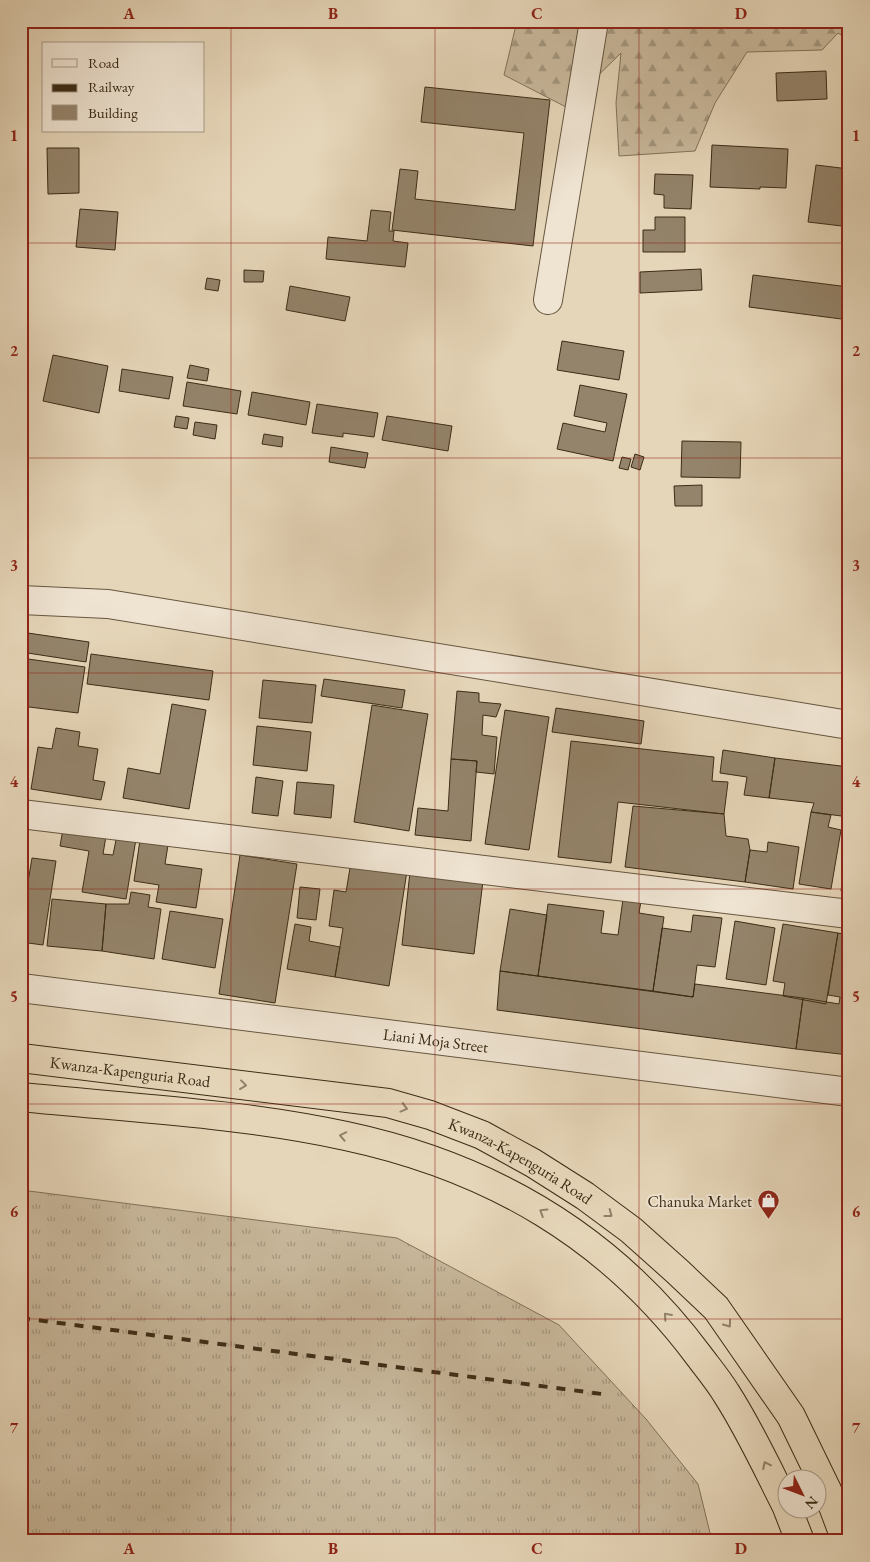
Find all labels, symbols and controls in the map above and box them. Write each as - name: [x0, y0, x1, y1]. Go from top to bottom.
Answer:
- text: A: [122, 3, 135, 24]
- text: B: [328, 3, 338, 24]
- text: C: [531, 3, 543, 24]
- text: D: [735, 3, 747, 24]
- legend: [42, 42, 205, 132]
- text: Road: [88, 53, 120, 72]
- text: Railway: [88, 77, 135, 96]
- text: Building: [88, 103, 138, 122]
- text: 1: [10, 125, 18, 146]
- text: 1: [852, 125, 860, 146]
- text: 2: [10, 340, 19, 361]
- text: 2: [852, 340, 861, 361]
- text: 3: [10, 555, 18, 576]
- text: 3: [852, 555, 860, 576]
- text: 4: [10, 771, 19, 792]
- text: 4: [852, 771, 861, 792]
- text: 5: [10, 986, 18, 1007]
- text: 5: [852, 986, 860, 1007]
- street label: Liani Moja Street: [382, 1023, 489, 1057]
- street label: Kwanza-Kapenguria Road: [49, 1051, 212, 1092]
- one-way arrow: [239, 1080, 248, 1090]
- one-way arrow: [400, 1102, 408, 1112]
- street label: Kwanza-Kapenguria Road: [446, 1113, 597, 1209]
- one-way arrow: [339, 1131, 348, 1141]
- shop icon: Chanuka Market: [756, 1189, 780, 1220]
- place label: Chanuka Market: [647, 1191, 752, 1212]
- text: 6: [10, 1201, 19, 1222]
- text: 6: [852, 1201, 861, 1222]
- one-way arrow: [603, 1208, 613, 1217]
- one-way arrow: [539, 1209, 548, 1219]
- one-way arrow: [664, 1313, 673, 1322]
- one-way arrow: [722, 1318, 730, 1327]
- text: 7: [10, 1417, 19, 1438]
- text: 7: [852, 1417, 861, 1438]
- one-way arrow: [762, 1461, 772, 1470]
- north arrow: [778, 1470, 828, 1520]
- text: N: [801, 1492, 822, 1513]
- text: A: [122, 1538, 135, 1559]
- text: B: [328, 1538, 338, 1559]
- text: C: [531, 1538, 543, 1559]
- text: D: [735, 1538, 747, 1559]

